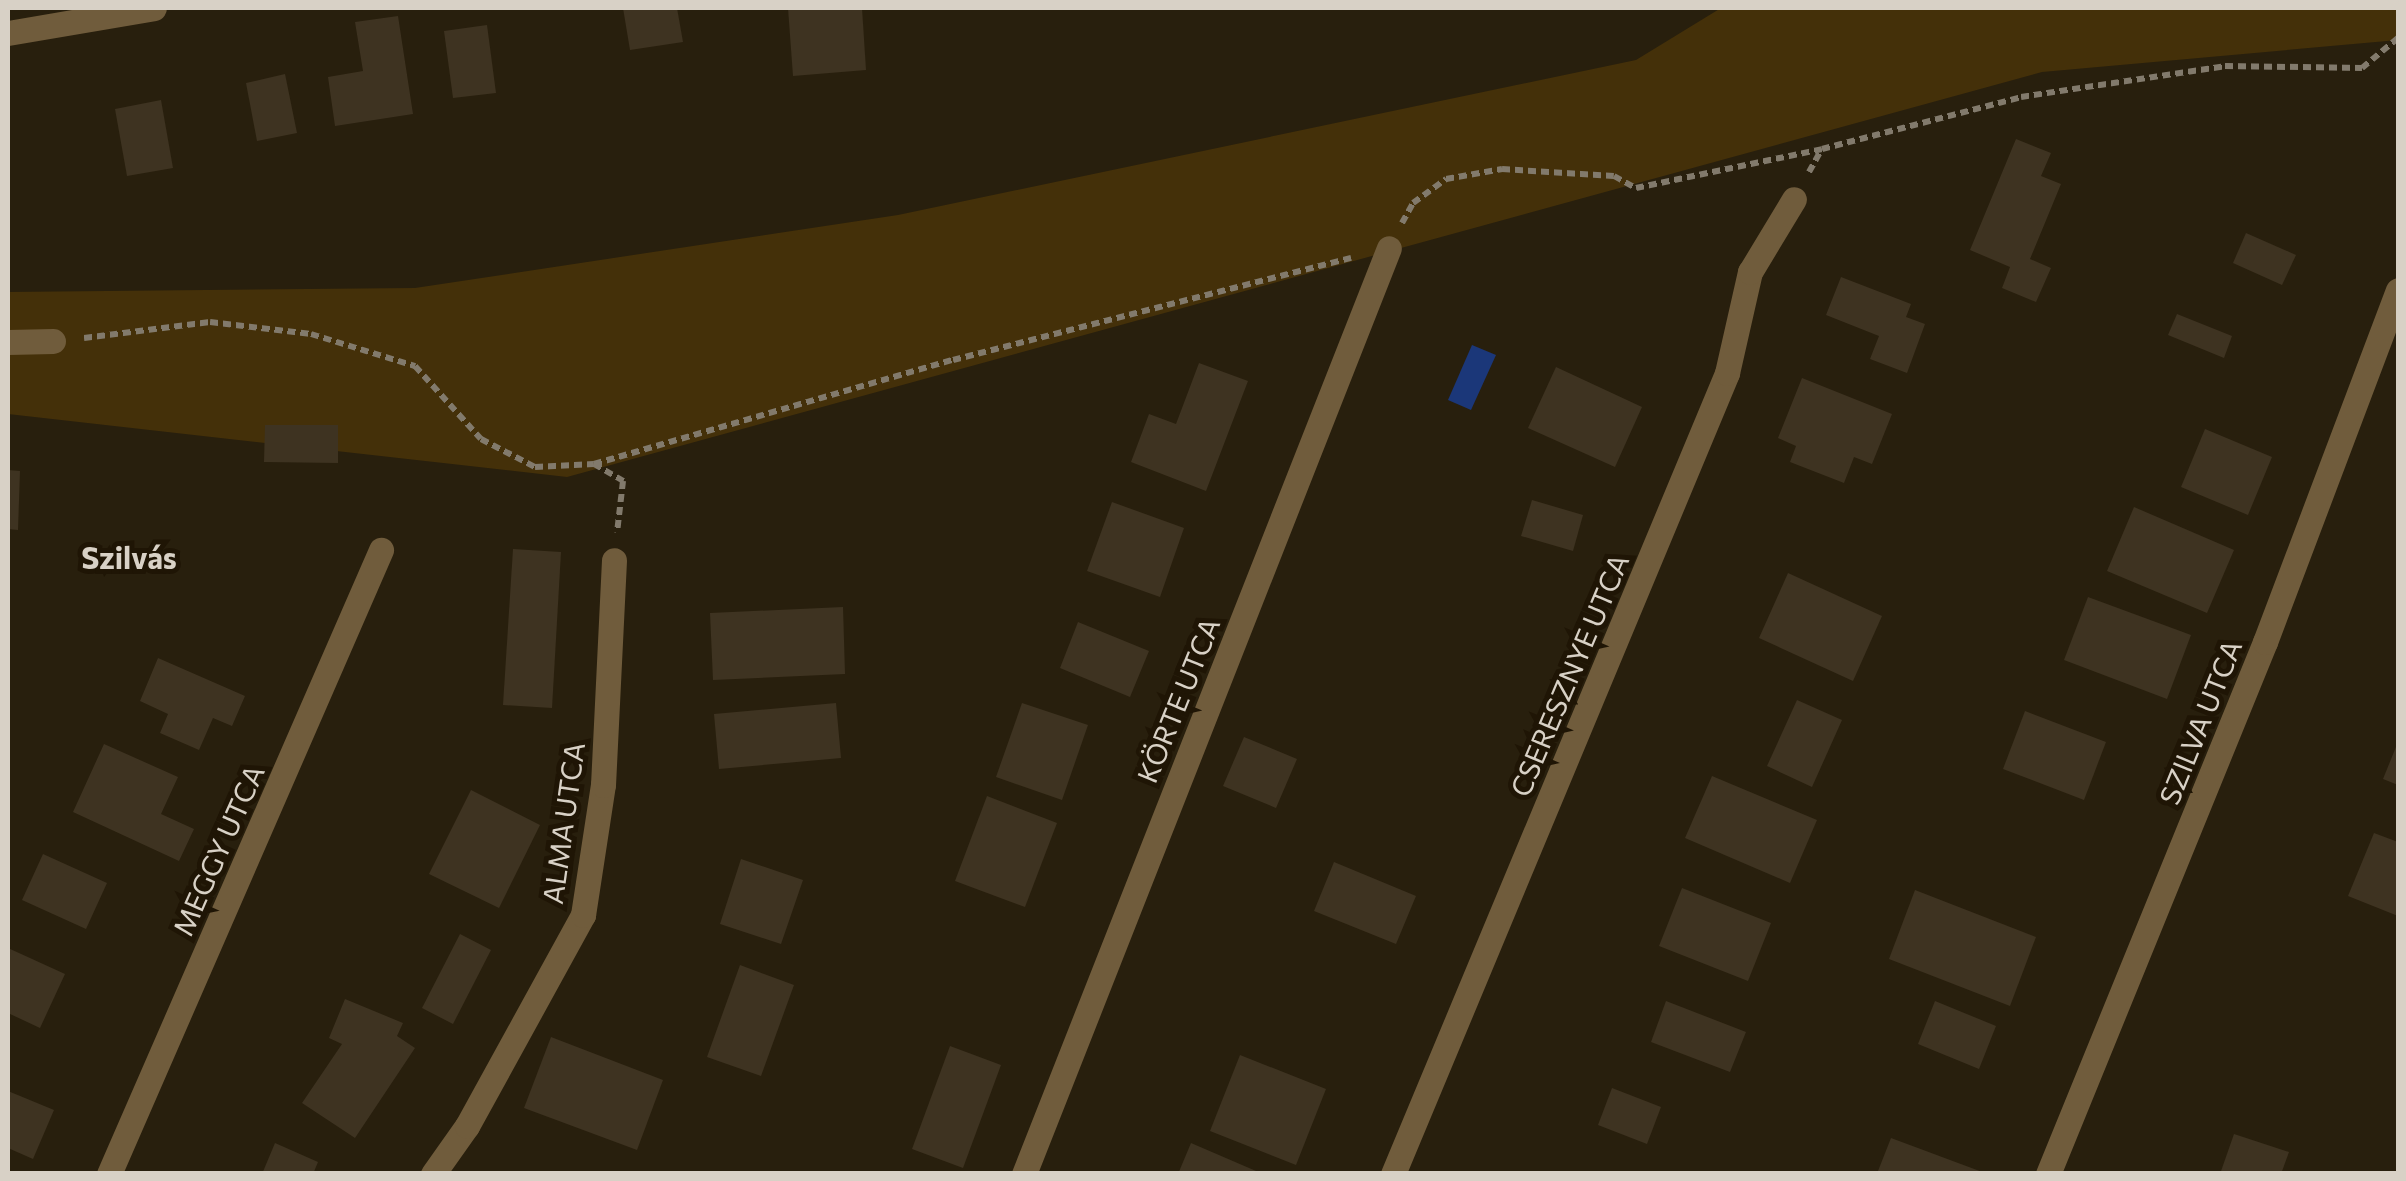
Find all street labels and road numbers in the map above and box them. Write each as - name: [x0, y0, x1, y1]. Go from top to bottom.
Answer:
- street label: CSERESZNYE UTCA: [1503, 549, 1635, 801]
- street label: KÖRTE UTCA: [1130, 613, 1226, 787]
- street label: SZILVA UTCA: [2152, 635, 2248, 809]
- street label: ALMA UTCA: [535, 740, 591, 906]
- street label: MEGGY UTCA: [165, 759, 271, 941]

